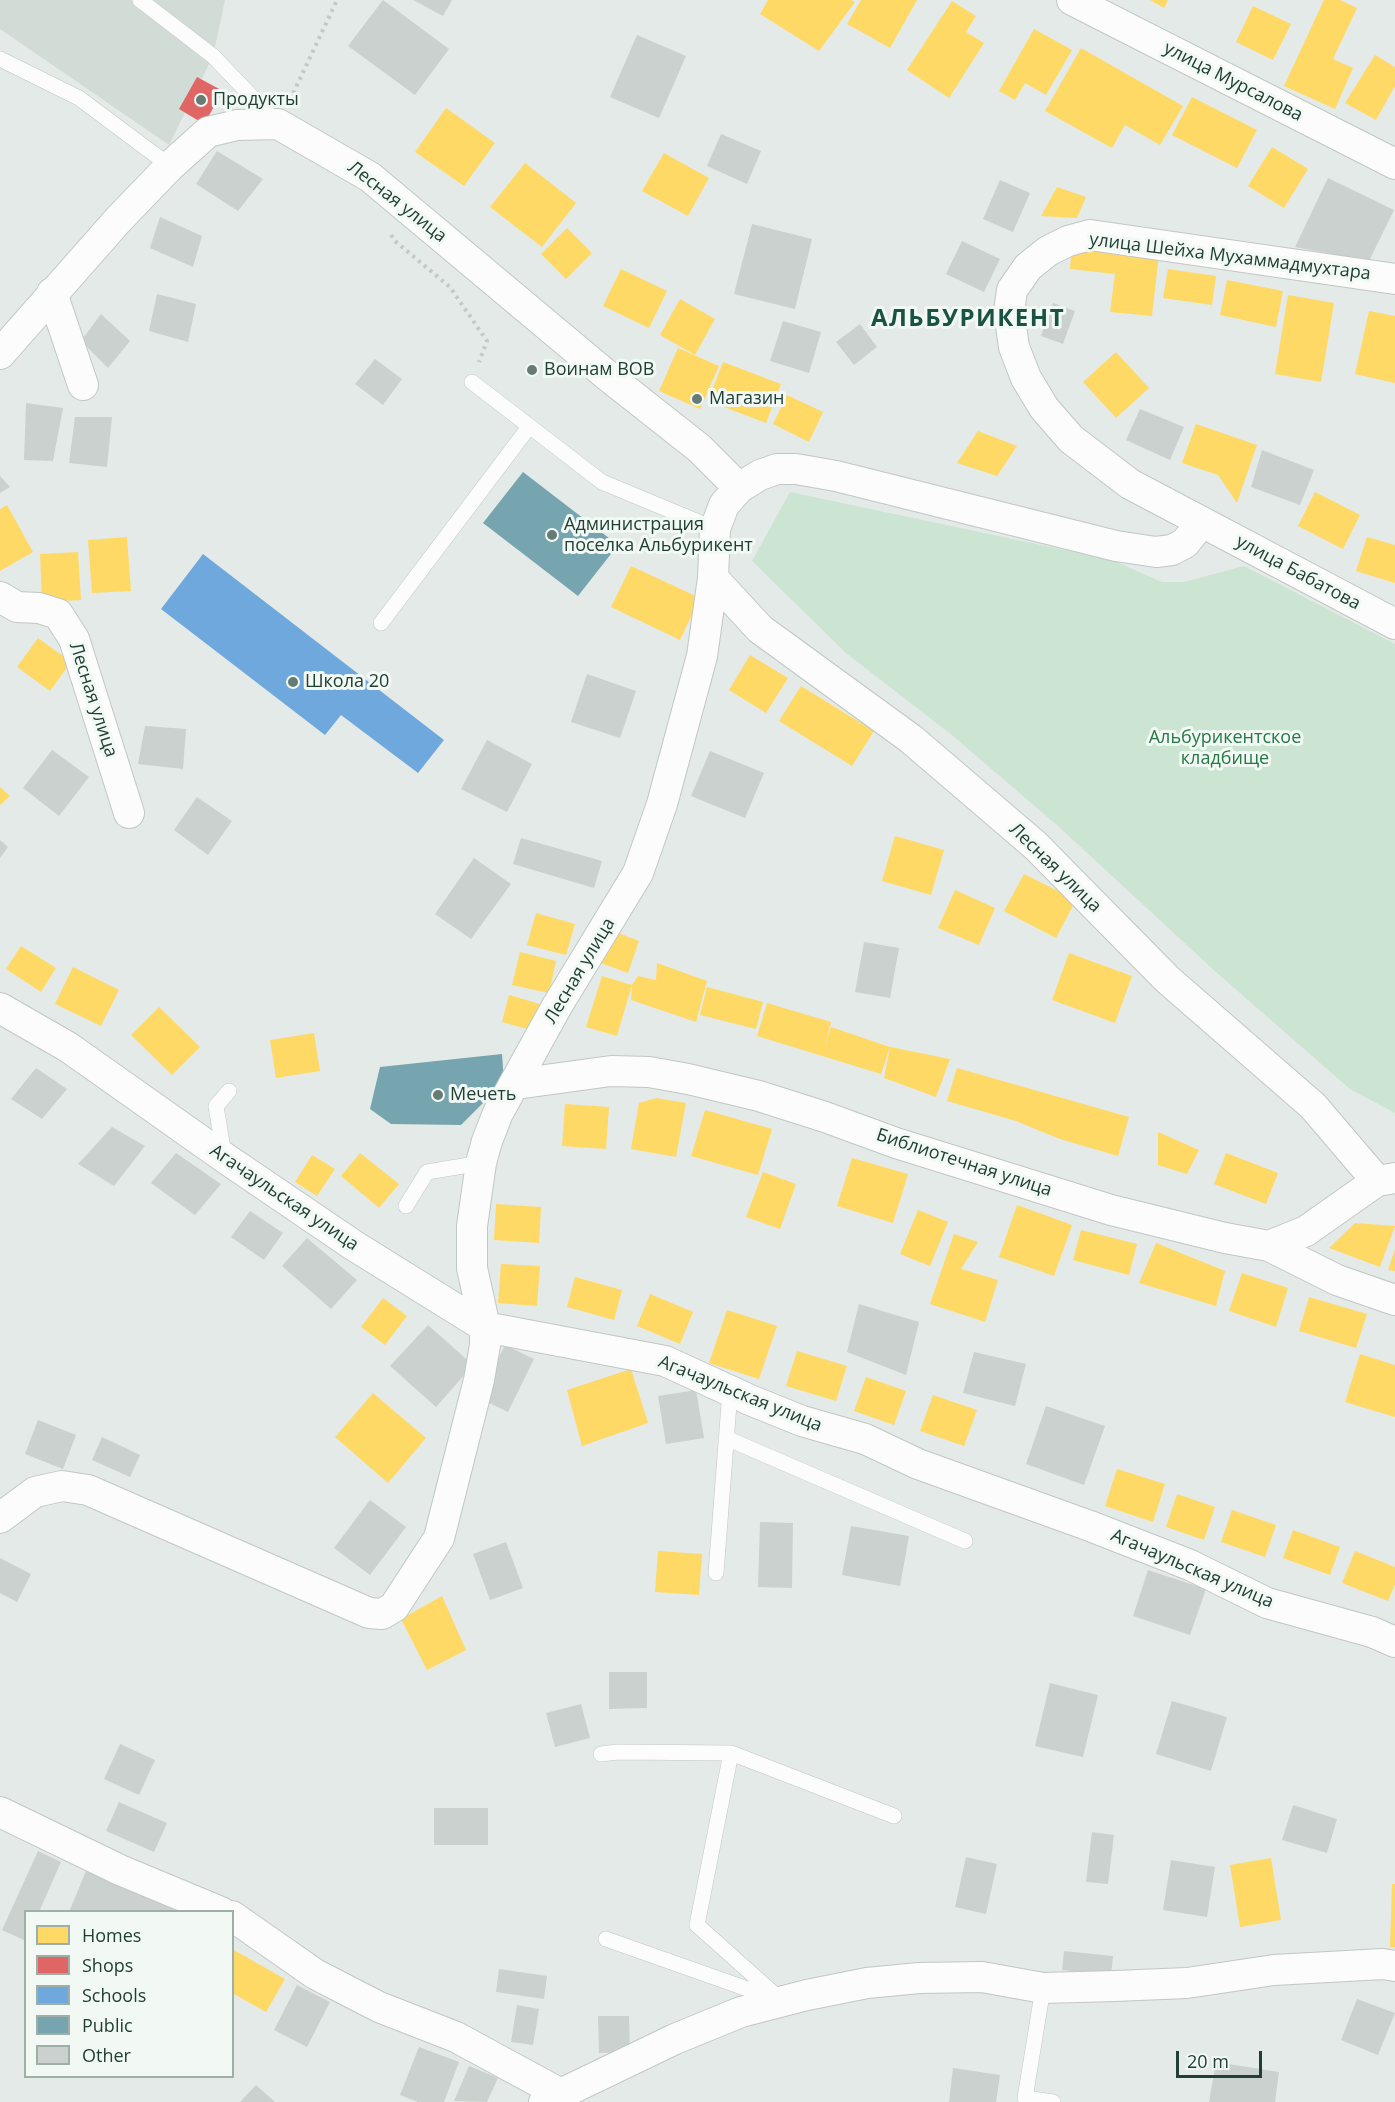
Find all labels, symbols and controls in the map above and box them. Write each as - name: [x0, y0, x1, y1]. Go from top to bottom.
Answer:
- street label: улица Мурсалова: [1160, 38, 1306, 126]
- place label: Продукты: [213, 89, 299, 111]
- marker: Продукты: [194, 93, 208, 107]
- street label: Лесная улица: [343, 157, 451, 247]
- street label: улица Шейха Мухаммадмухтара: [1088, 229, 1372, 285]
- district label: АЛЬБУРИКЕНТ: [871, 305, 1065, 333]
- place label: Воинам ВОВ: [544, 359, 654, 381]
- marker: Воинам ВОВ: [525, 363, 539, 377]
- place label: Магазин: [709, 388, 784, 410]
- marker: Магазин: [690, 392, 704, 406]
- place label: Администрация поселка Альбурикент: [564, 514, 753, 556]
- marker: Администрация поселка Альбурикент: [545, 528, 559, 542]
- street label: улица Бабатова: [1232, 531, 1364, 615]
- street label: Лесная улица: [64, 640, 122, 760]
- place label: Школа 20: [305, 671, 389, 693]
- marker: Школа 20: [286, 675, 300, 689]
- park label: Альбурикентское кладбище: [1149, 727, 1301, 770]
- street label: Лесная улица: [1005, 819, 1105, 917]
- street label: Лесная улица: [540, 914, 620, 1028]
- place label: Мечеть: [450, 1084, 516, 1106]
- marker: Мечеть: [431, 1088, 445, 1102]
- street label: Библиотечная улица: [873, 1124, 1055, 1202]
- street label: Агачаульская улица: [206, 1140, 362, 1256]
- street label: Агачаульская улица: [655, 1351, 825, 1437]
- street label: Агачаульская улица: [1107, 1525, 1277, 1613]
- legend: [24, 1910, 234, 2078]
- text: Homes: [82, 1923, 141, 1947]
- text: Shops: [82, 1953, 133, 1977]
- text: Schools: [82, 1983, 146, 2007]
- text: Public: [82, 2013, 133, 2037]
- scale bar: [1179, 2039, 1264, 2077]
- text: Other: [82, 2043, 131, 2067]
- text: 20 m: [1187, 2049, 1229, 2073]

